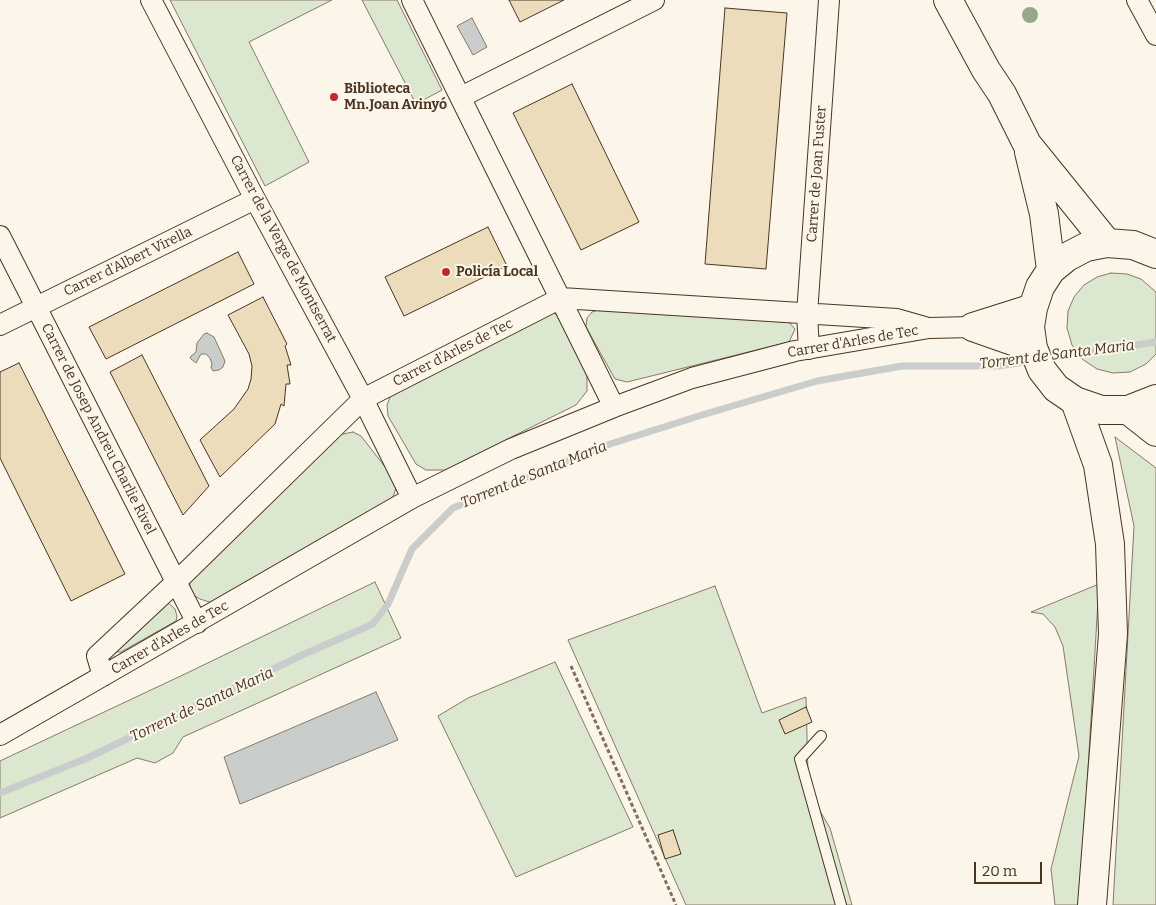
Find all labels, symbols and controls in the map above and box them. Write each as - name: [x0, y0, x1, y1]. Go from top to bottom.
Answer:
- place label: Biblioteca Mn.Joan Avinyó: [344, 81, 447, 114]
- marker: Biblioteca Mn.Joan Avinyó: [328, 91, 340, 103]
- street label: Carrer de Joan Fuster: [804, 105, 830, 243]
- street label: Carrer de la Verge de Montserrat: [226, 152, 340, 346]
- street label: Carrer d'Albert Virella: [61, 224, 195, 300]
- place label: Policía Local: [456, 264, 538, 280]
- marker: Policía Local: [440, 266, 452, 278]
- street label: Carrer d'Arles de Tec: [390, 315, 516, 391]
- street label: Carrer de Josep Andreu Charlie Rivel: [37, 321, 159, 537]
- street label: Carrer d'Arles de Tec: [786, 322, 920, 362]
- water label: Torrent de Santa Maria: [978, 337, 1136, 373]
- water label: Torrent de Santa Maria: [458, 437, 610, 513]
- street label: Carrer d'Arles de Tec: [108, 598, 232, 678]
- water label: Torrent de Santa Maria: [128, 664, 276, 746]
- scale bar: [976, 852, 1044, 884]
- text: 20 m: [982, 862, 1017, 880]

